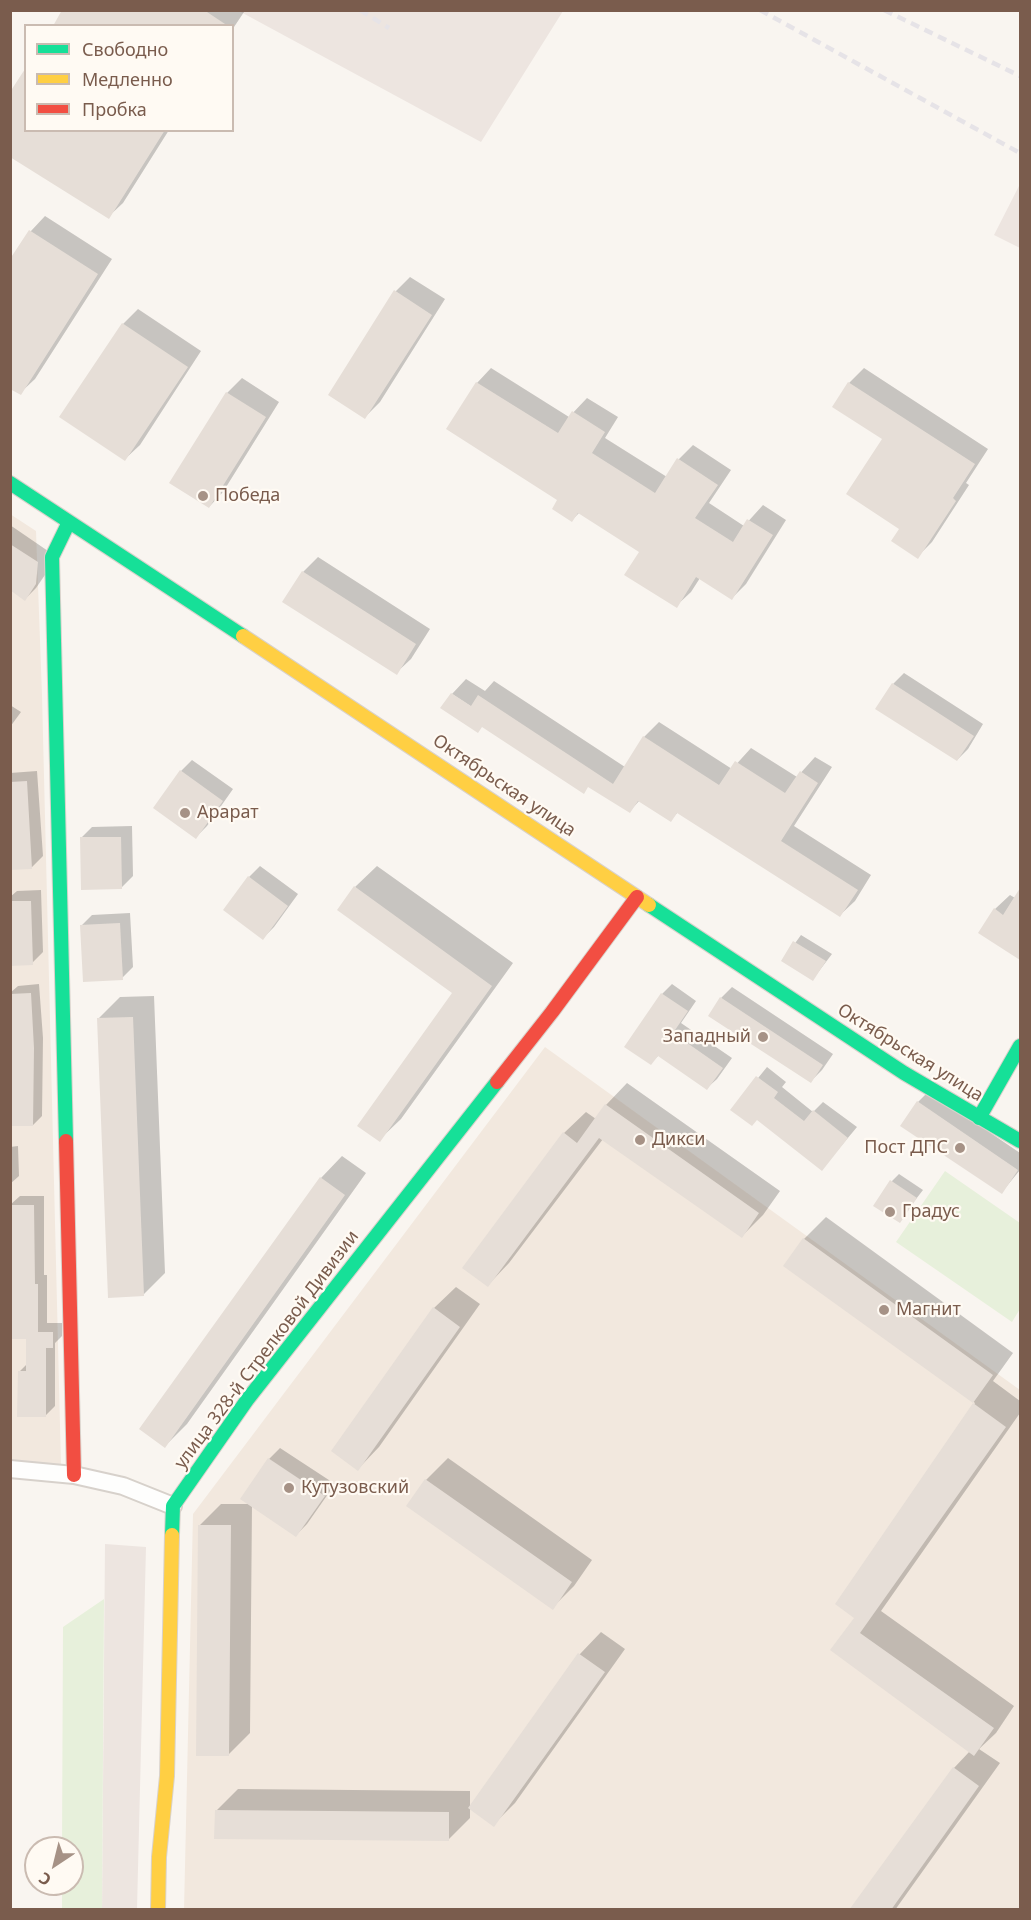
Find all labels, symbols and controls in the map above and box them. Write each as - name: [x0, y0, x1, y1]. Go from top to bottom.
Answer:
- legend: [24, 24, 234, 132]
- text: Свободно: [82, 37, 168, 61]
- text: Медленно: [82, 67, 173, 91]
- text: Пробка: [82, 97, 147, 121]
- place label: Победа: [215, 485, 280, 507]
- marker: Победа: [196, 489, 210, 503]
- street label: Октябрьская улица: [428, 730, 580, 842]
- place label: Арарат: [197, 802, 259, 824]
- marker: Арарат: [178, 806, 192, 820]
- street label: Октябрьская улица: [833, 999, 987, 1107]
- place label: Западный: [663, 1026, 751, 1048]
- marker: Западный: [756, 1030, 770, 1044]
- place label: Дикси: [652, 1129, 706, 1151]
- marker: Дикси: [633, 1133, 647, 1147]
- place label: Пост ДПС: [864, 1137, 948, 1159]
- marker: Пост ДПС: [953, 1141, 967, 1155]
- place label: Градус: [902, 1201, 960, 1223]
- marker: Градус: [883, 1205, 897, 1219]
- street label: улица 328-й Стрелковой Дивизии: [170, 1227, 364, 1473]
- place label: Магнит: [896, 1299, 961, 1321]
- marker: Магнит: [877, 1303, 891, 1317]
- place label: Кутузовский: [301, 1477, 409, 1499]
- marker: Кутузовский: [282, 1481, 296, 1495]
- north arrow: [24, 1836, 84, 1896]
- text: С: [34, 1867, 55, 1891]

